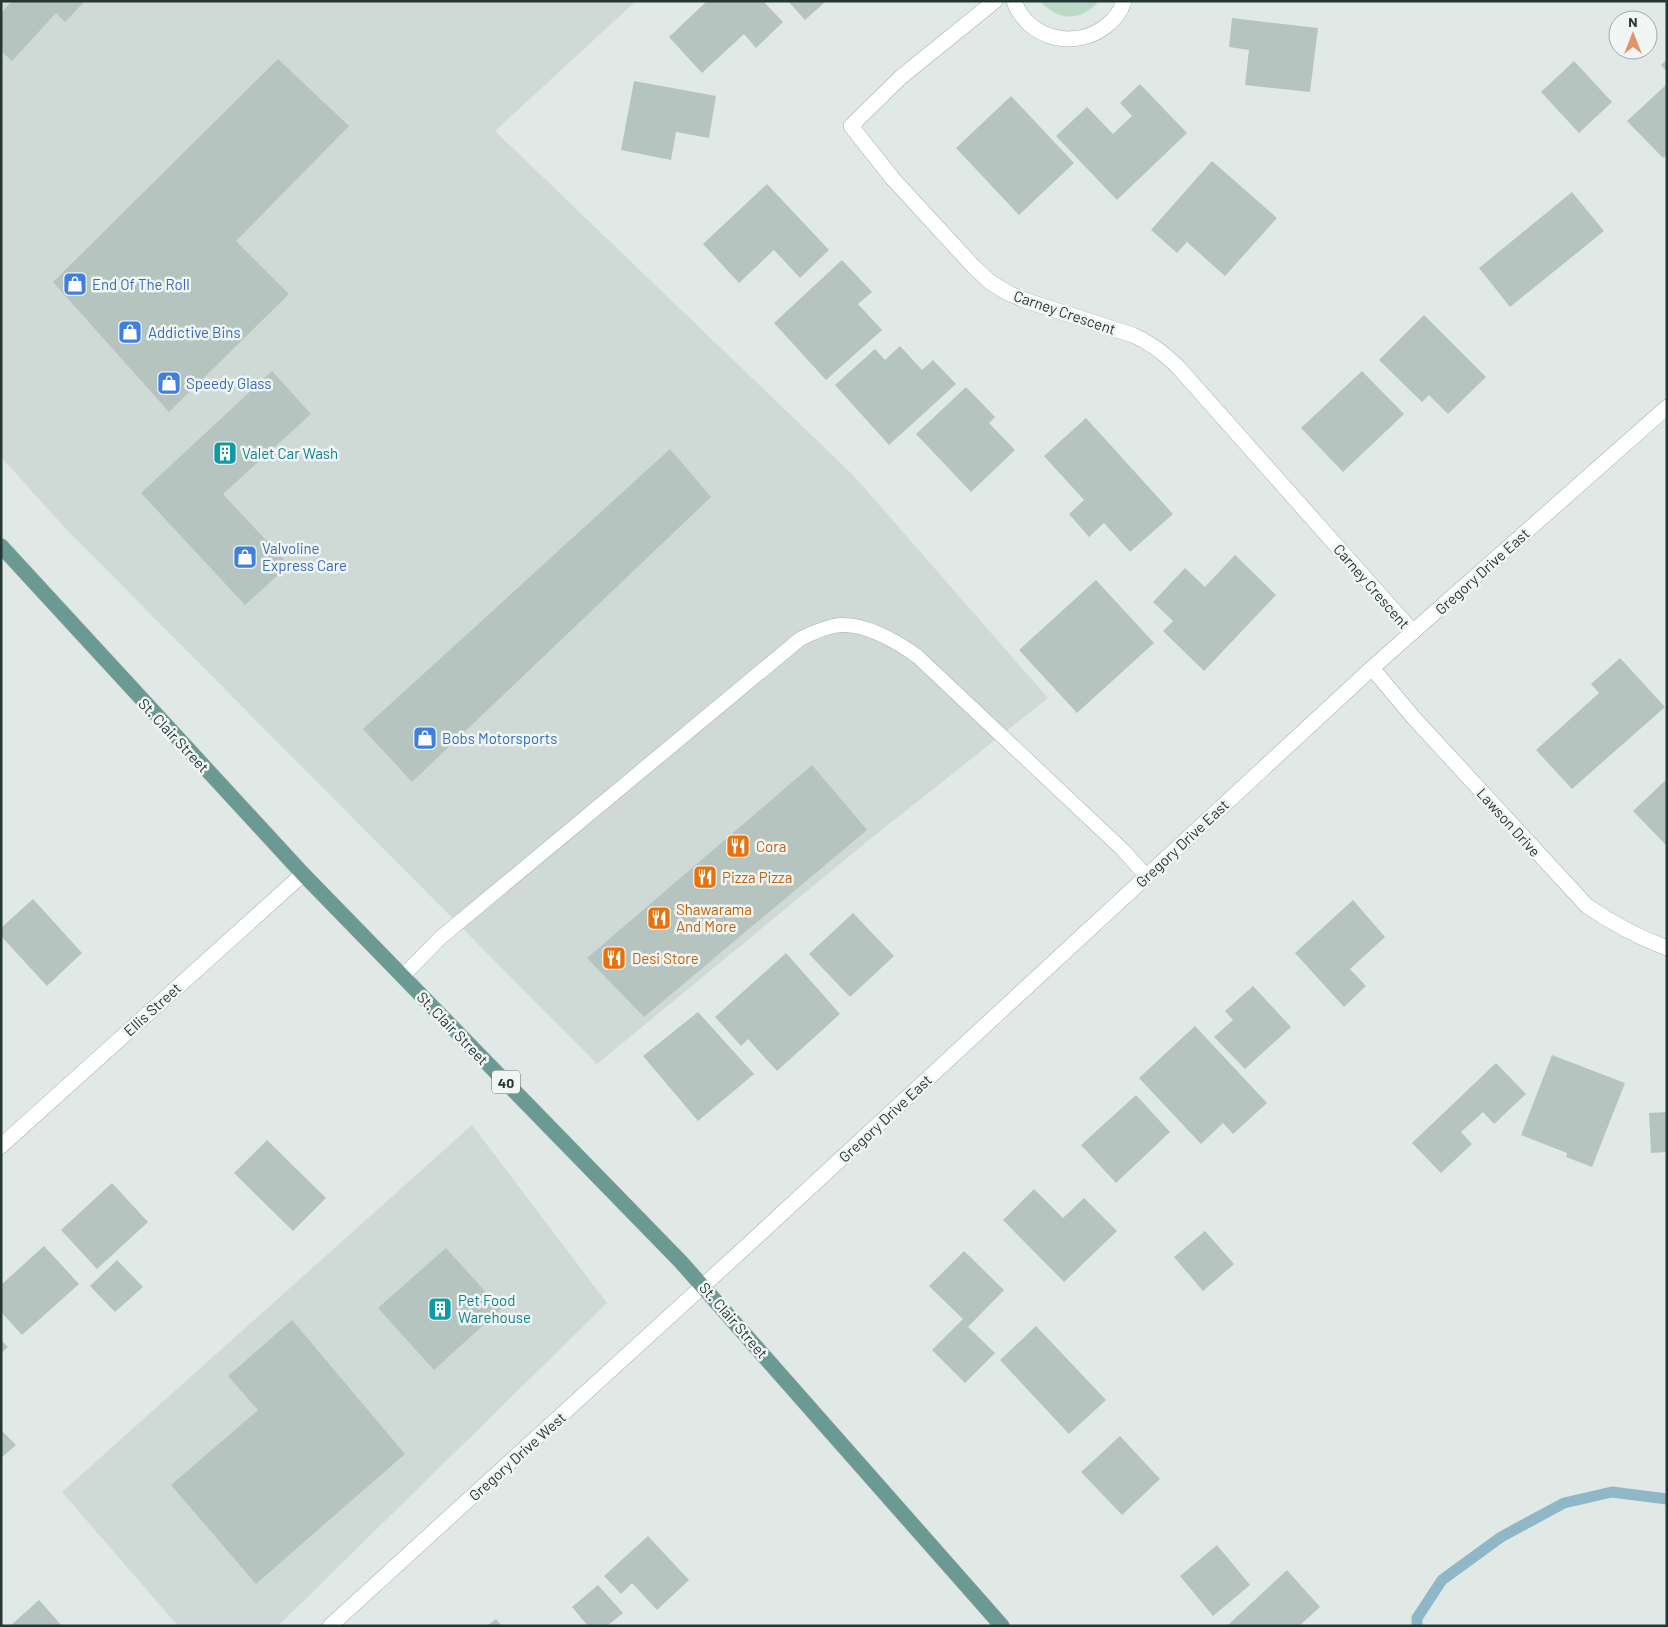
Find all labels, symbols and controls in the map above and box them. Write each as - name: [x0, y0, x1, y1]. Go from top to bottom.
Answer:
- north arrow: [1608, 10, 1658, 60]
- text: N: [1628, 13, 1638, 30]
- shop icon: End Of The Roll: [62, 271, 88, 297]
- place label: End Of The Roll: [92, 275, 190, 293]
- street label: Carney Crescent: [1012, 286, 1118, 338]
- shop icon: Addictive Bins: [117, 319, 143, 345]
- place label: Addictive Bins: [148, 323, 241, 341]
- shop icon: Speedy Glass: [156, 370, 182, 396]
- place label: Speedy Glass: [186, 374, 272, 392]
- building icon: Valet Car Wash: [212, 440, 238, 466]
- place label: Valet Car Wash: [242, 444, 338, 462]
- street label: Gregory Drive East: [1431, 524, 1533, 618]
- place label: Valvoline Express Care: [262, 539, 347, 574]
- street label: Carney Crescent: [1330, 540, 1414, 632]
- shop icon: Valvoline Express Care: [232, 544, 258, 570]
- street label: St. Clair Street: [135, 694, 213, 776]
- shop icon: Bobs Motorsports: [412, 725, 438, 751]
- place label: Bobs Motorsports: [442, 729, 558, 747]
- street label: Lawson Drive: [1473, 784, 1545, 860]
- street label: Gregory Drive East: [1132, 795, 1232, 891]
- restaurant icon: Cora: [725, 833, 751, 859]
- place label: Cora: [756, 837, 786, 855]
- restaurant icon: Pizza Pizza: [692, 864, 718, 890]
- place label: Pizza Pizza: [722, 868, 792, 886]
- place label: Shawarama And More: [676, 900, 752, 935]
- restaurant icon: Shawarama And More: [646, 905, 672, 931]
- restaurant icon: Desi Store: [601, 945, 627, 971]
- place label: Desi Store: [632, 949, 699, 967]
- street label: Ellis Street: [120, 979, 184, 1039]
- street label: St. Clair Street: [414, 988, 492, 1068]
- road number: 40: [492, 1070, 520, 1094]
- street label: Gregory Drive East: [835, 1070, 935, 1166]
- street label: St. Clair Street: [696, 1278, 772, 1362]
- place label: Pet Food Warehouse: [458, 1291, 531, 1326]
- building icon: Pet Food Warehouse: [427, 1296, 453, 1322]
- street label: Gregory Drive West: [465, 1408, 569, 1504]

